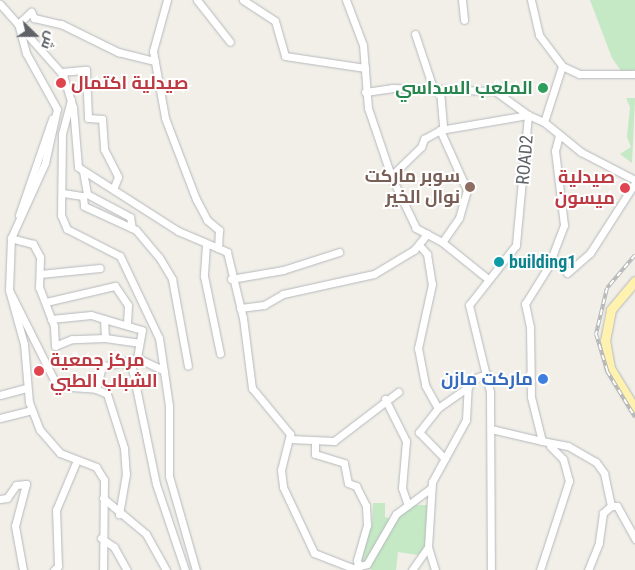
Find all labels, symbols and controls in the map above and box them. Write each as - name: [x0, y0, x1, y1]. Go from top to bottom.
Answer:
- north arrow: [10, 10, 60, 60]
- text: ش: [38, 29, 60, 52]
- place label: صيدلية اكتمال: [71, 72, 188, 94]
- marker: صيدلية اكتمال: [55, 77, 67, 89]
- place label: الملعب السداسي: [395, 77, 533, 99]
- marker: الملعب السداسي: [537, 82, 549, 94]
- street label: ROAD2: [512, 134, 538, 186]
- place label: سوبر ماركت نوال الخير: [365, 166, 460, 208]
- place label: صيدلية ميسون: [555, 167, 615, 210]
- marker: سوبر ماركت نوال الخير: [464, 181, 476, 193]
- marker: صيدلية ميسون: [619, 182, 631, 194]
- place label: building1: [509, 251, 576, 273]
- marker: building1: [493, 256, 505, 268]
- place label: مركز جمعية الشباب الطبي: [50, 350, 158, 392]
- marker: مركز جمعية الشباب الطبي: [32, 364, 46, 378]
- place label: ماركت مازن: [441, 368, 533, 390]
- marker: ماركت مازن: [537, 373, 549, 385]

